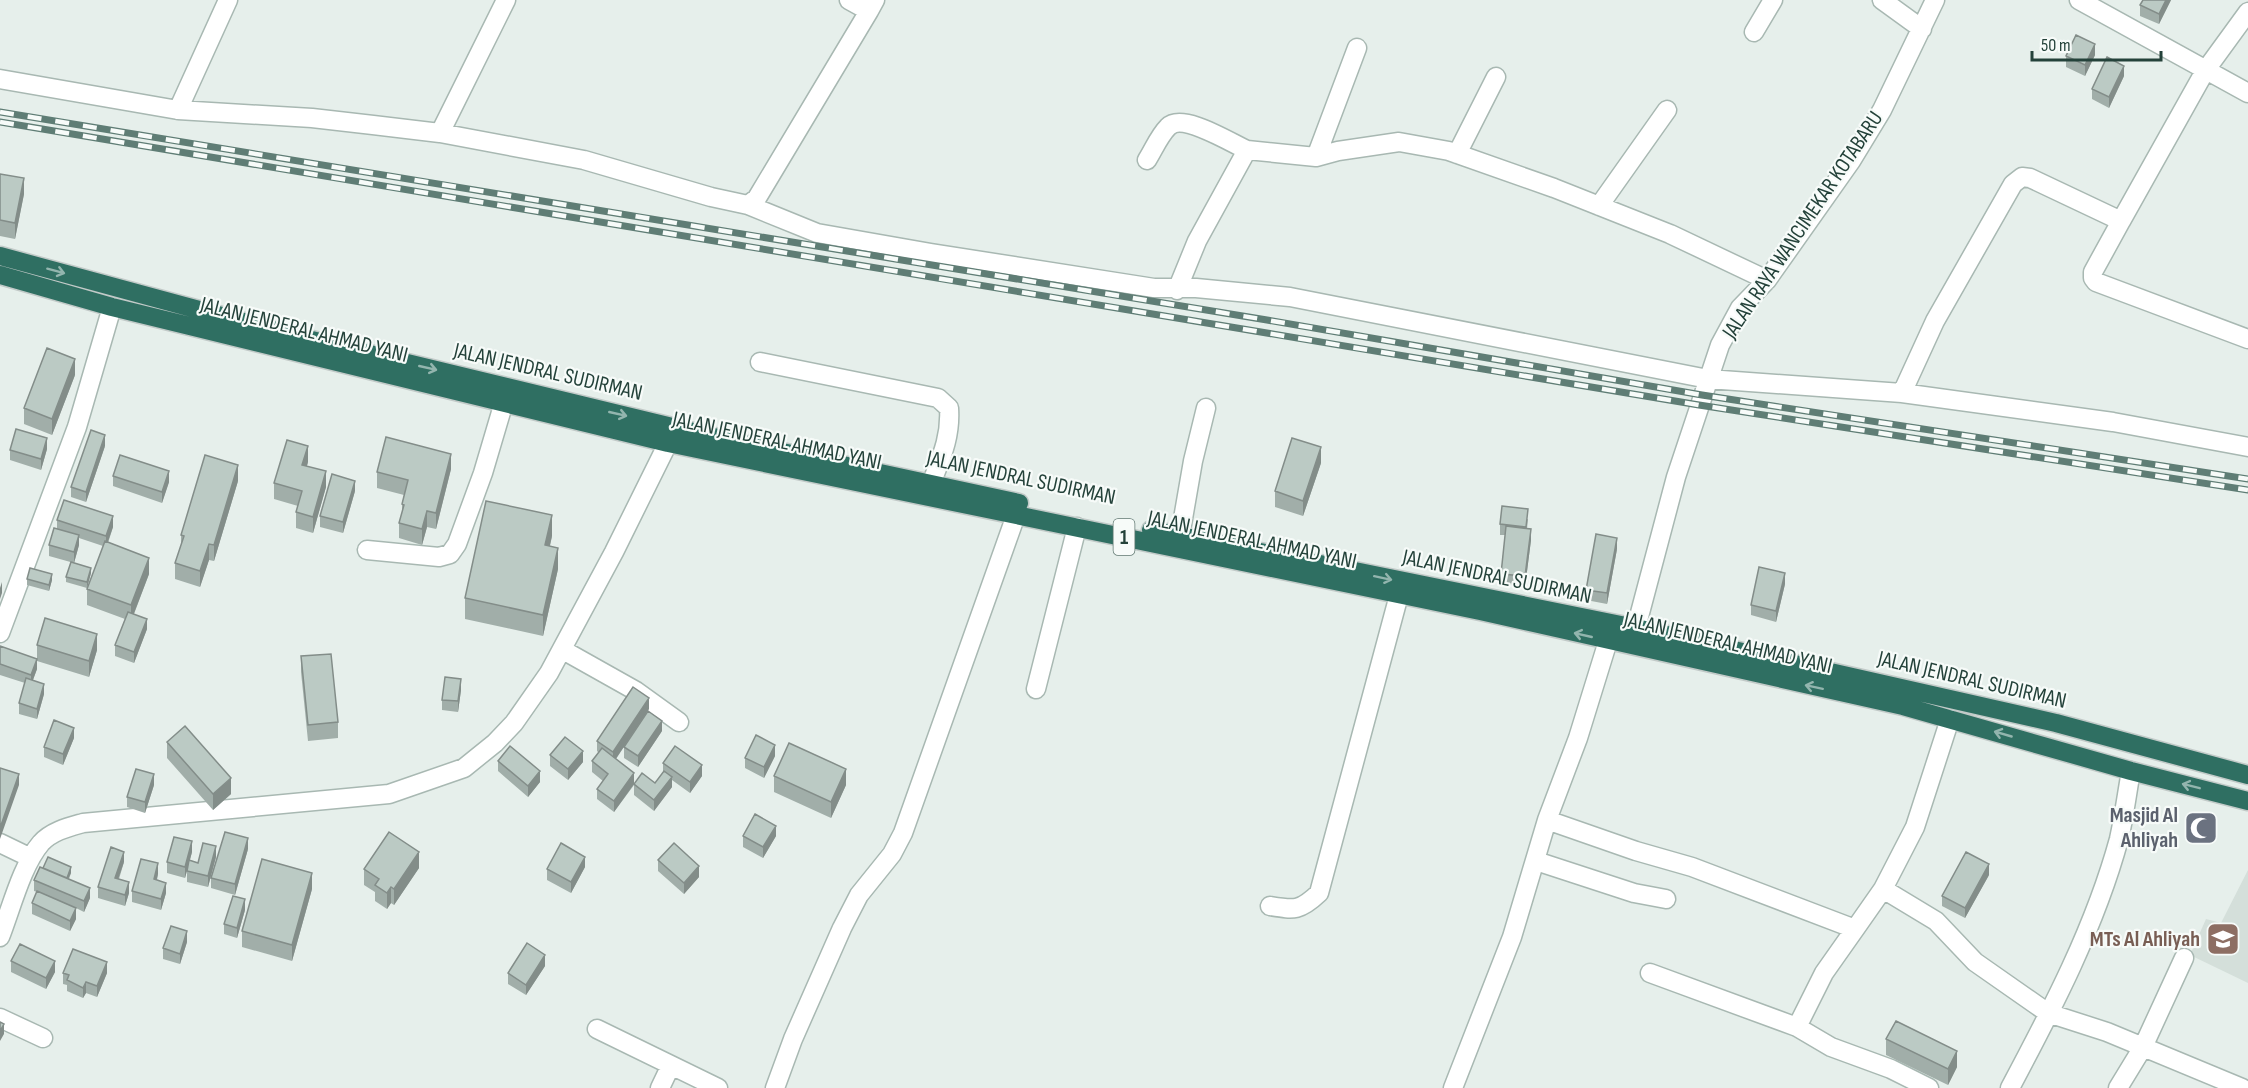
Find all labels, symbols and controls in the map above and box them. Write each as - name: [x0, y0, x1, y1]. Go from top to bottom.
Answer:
- scale bar: [2032, 24, 2161, 62]
- text: 50 m: [2041, 35, 2071, 56]
- street label: JALAN RAYA WANCIMEKAR KOTABARU: [1716, 106, 1889, 345]
- one-way arrow: [47, 266, 66, 278]
- street label: JALAN JENDERAL AHMAD YANI: [196, 291, 411, 369]
- street label: JALAN JENDRAL SUDIRMAN: [450, 337, 645, 407]
- one-way arrow: [418, 363, 437, 375]
- street label: JALAN JENDERAL AHMAD YANI: [669, 405, 884, 476]
- one-way arrow: [608, 408, 627, 420]
- street label: JALAN JENDRAL SUDIRMAN: [923, 445, 1118, 511]
- street label: JALAN JENDERAL AHMAD YANI: [1144, 504, 1359, 575]
- road number: 1: [1114, 519, 1134, 555]
- street label: JALAN JENDRAL SUDIRMAN: [1399, 544, 1594, 610]
- one-way arrow: [1373, 573, 1392, 584]
- street label: JALAN JENDERAL AHMAD YANI: [1620, 606, 1835, 680]
- one-way arrow: [1574, 629, 1593, 640]
- street label: JALAN JENDRAL SUDIRMAN: [1874, 645, 2069, 715]
- one-way arrow: [1805, 680, 1824, 692]
- one-way arrow: [1994, 728, 2013, 740]
- one-way arrow: [2182, 780, 2201, 792]
- place label: Masjid Al Ahliyah: [2110, 802, 2178, 854]
- mosque icon: Masjid Al Ahliyah: [2183, 810, 2219, 846]
- school or university icon: MTs Al Ahliyah: [2205, 921, 2241, 957]
- place label: MTs Al Ahliyah: [2090, 926, 2200, 953]

